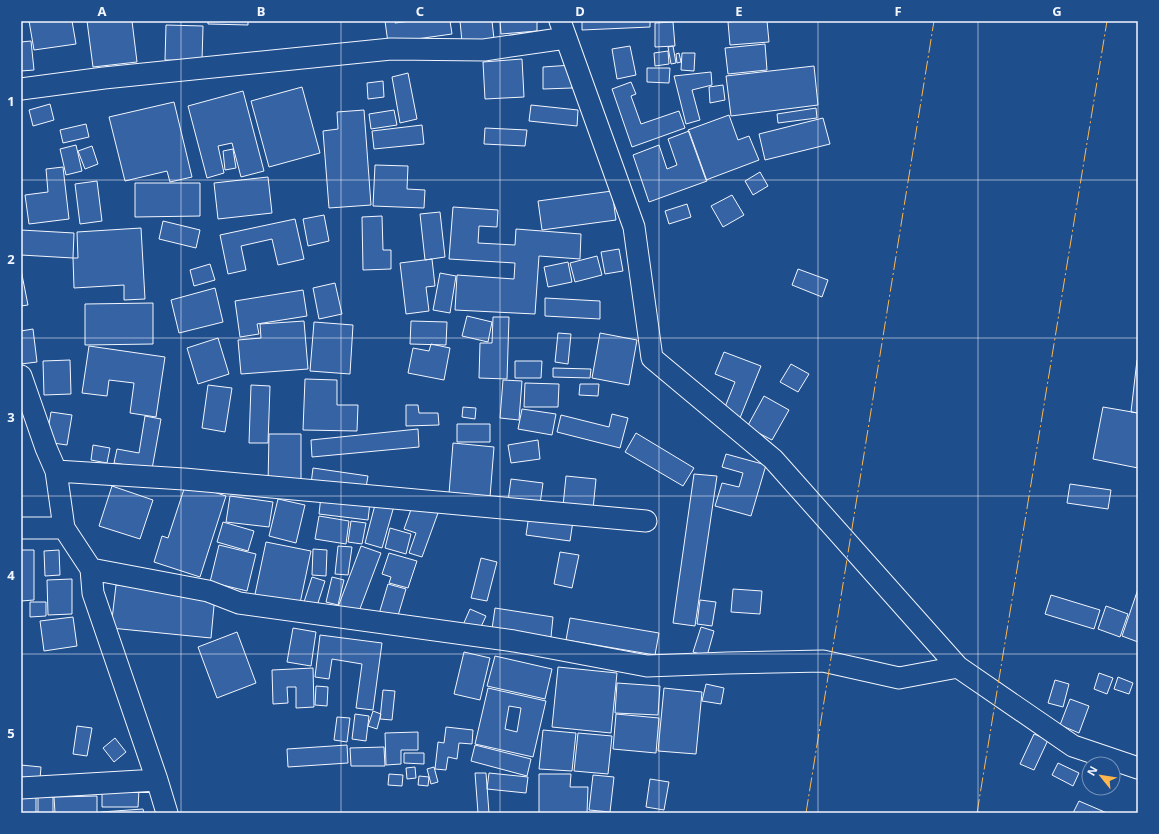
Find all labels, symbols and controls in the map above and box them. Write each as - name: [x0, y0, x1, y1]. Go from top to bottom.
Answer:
- text: A: [98, 2, 107, 20]
- text: B: [257, 2, 265, 20]
- text: C: [416, 2, 424, 20]
- text: D: [575, 2, 585, 20]
- text: E: [735, 2, 743, 20]
- text: F: [894, 2, 902, 20]
- text: G: [1052, 2, 1062, 20]
- text: 1: [7, 92, 15, 110]
- text: 2: [7, 250, 15, 268]
- text: 3: [7, 408, 15, 426]
- text: 4: [7, 566, 15, 584]
- text: 5: [7, 724, 15, 742]
- north arrow: [1081, 756, 1121, 796]
- text: N: [1083, 763, 1101, 778]

